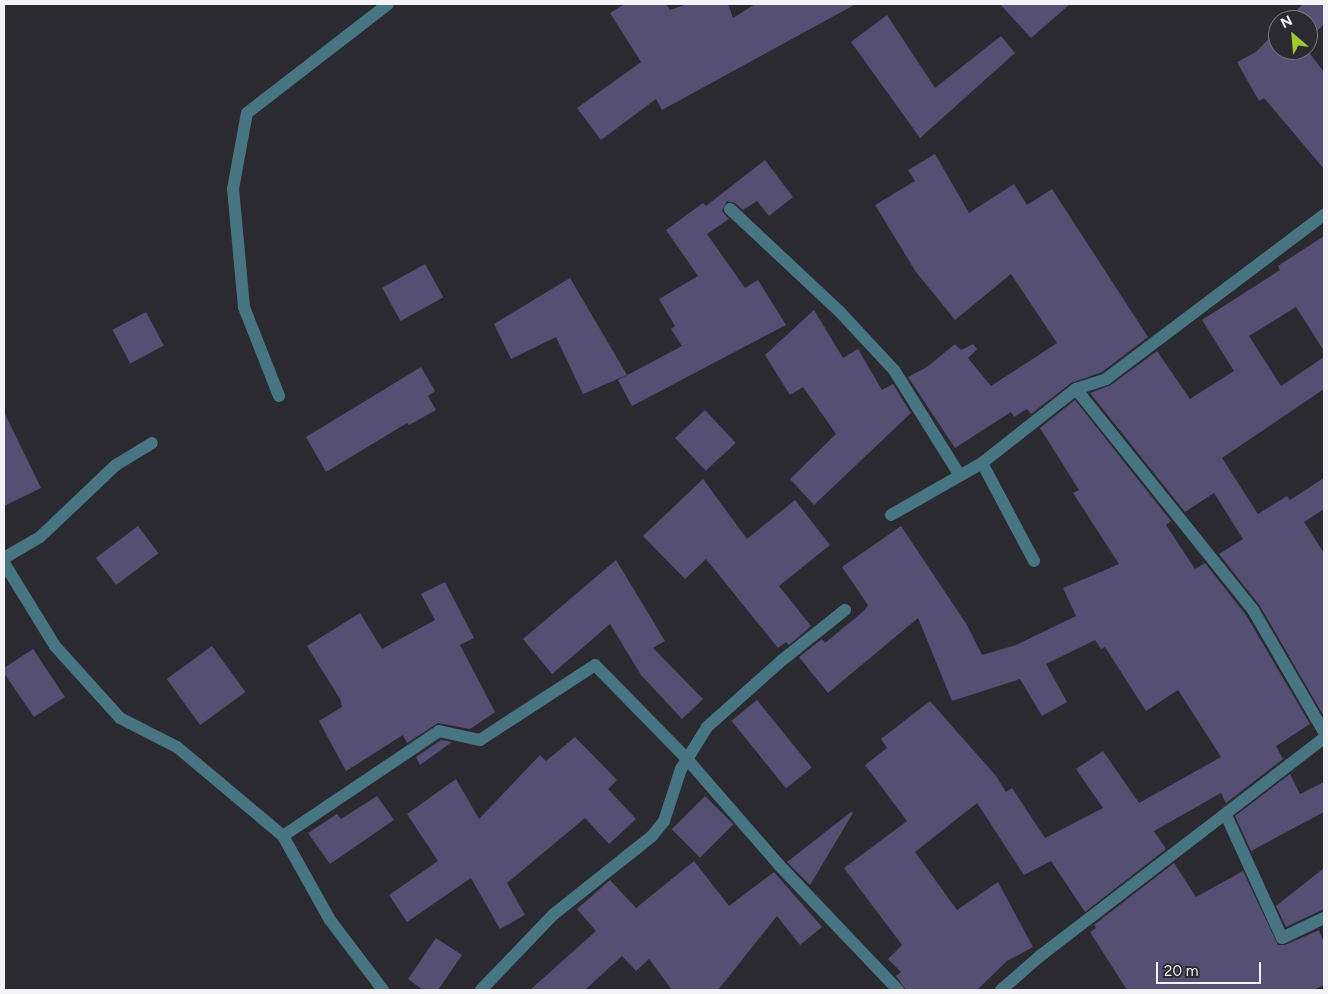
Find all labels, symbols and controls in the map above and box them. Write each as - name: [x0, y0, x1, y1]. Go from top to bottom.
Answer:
- north arrow: [1268, 10, 1318, 60]
- text: N: [1278, 12, 1295, 32]
- scale bar: [1158, 952, 1263, 984]
- text: 20 m: [1164, 962, 1198, 980]

